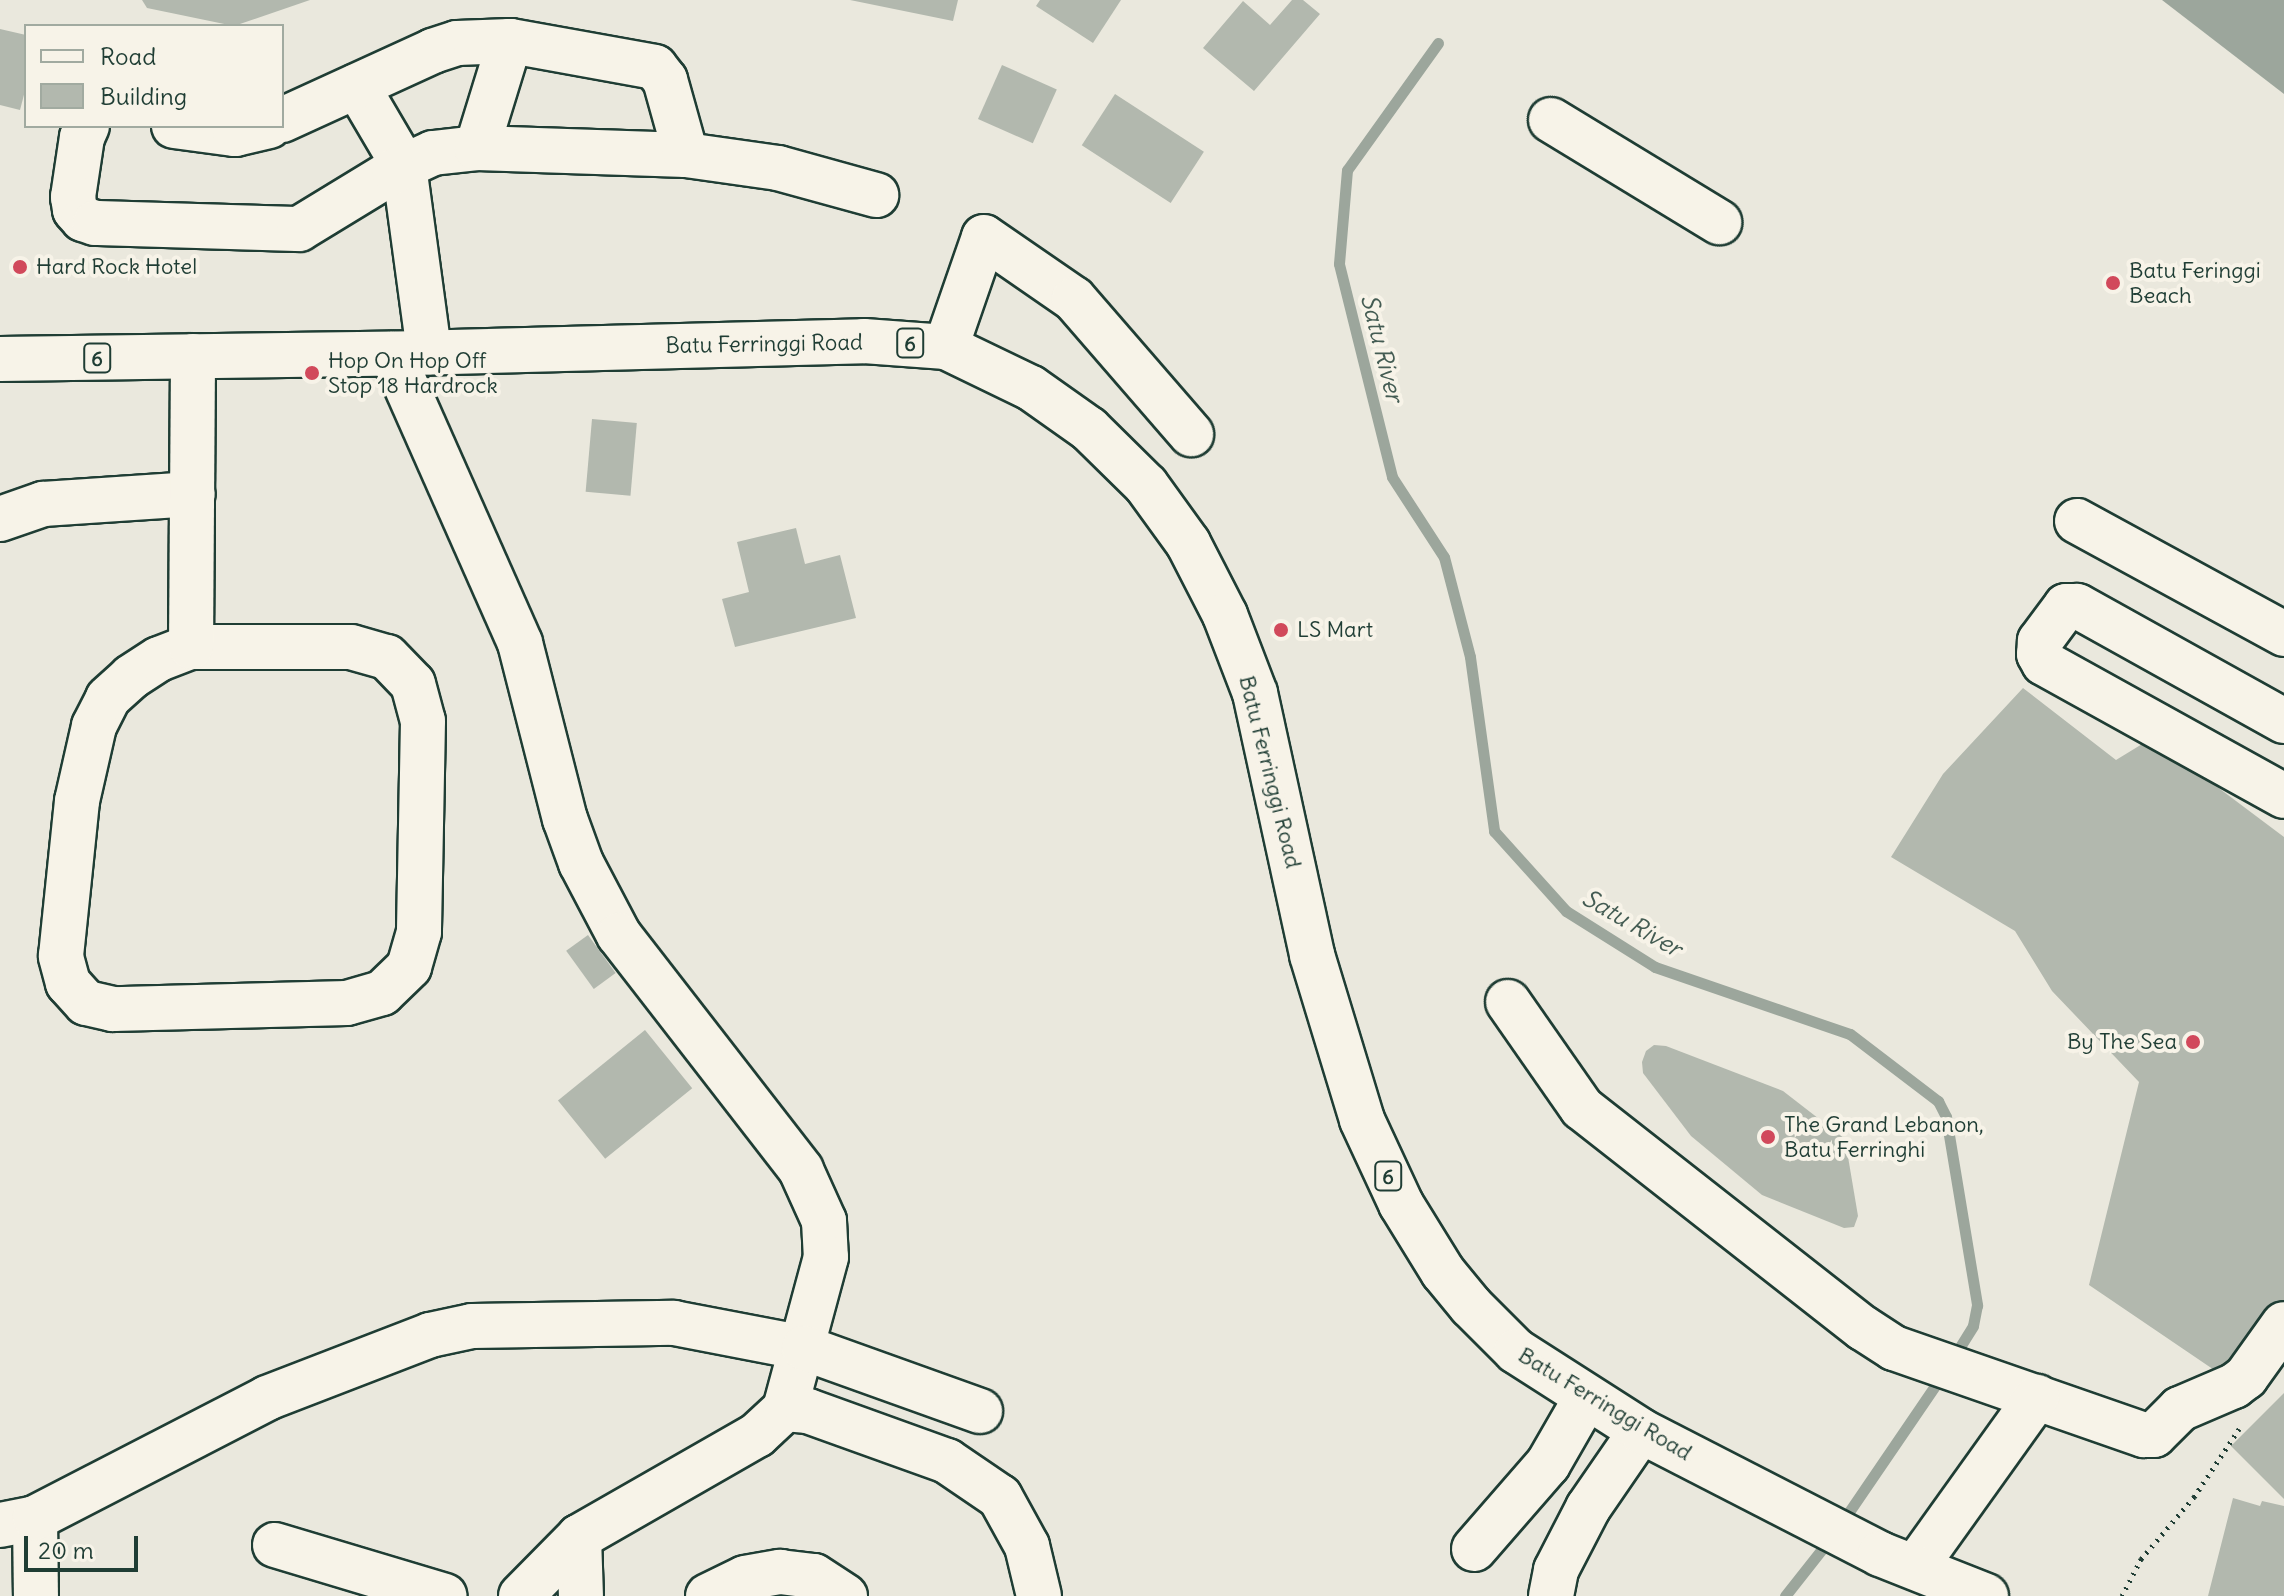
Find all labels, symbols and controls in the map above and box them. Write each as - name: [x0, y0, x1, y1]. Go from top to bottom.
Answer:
- legend: [24, 24, 284, 128]
- text: Road: [100, 41, 156, 71]
- text: Building: [100, 81, 187, 111]
- place label: Hard Rock Hotel: [36, 254, 197, 280]
- place label: Batu Feringgi Beach: [2129, 257, 2261, 308]
- marker: Hard Rock Hotel: [11, 258, 29, 276]
- marker: Batu Feringgi Beach: [2104, 274, 2122, 292]
- water label: Satu River: [1355, 291, 1409, 405]
- road number: 6: [896, 327, 924, 359]
- street label: Batu Ferringgi Road: [665, 329, 863, 359]
- road number: 6: [83, 342, 111, 374]
- place label: Hop On Hop Off Stop 18 Hardrock: [328, 347, 498, 398]
- marker: Hop On Hop Off Stop 18 Hardrock: [303, 364, 321, 382]
- place label: LS Mart: [1297, 617, 1373, 643]
- marker: LS Mart: [1272, 621, 1290, 639]
- street label: Batu Ferringgi Road: [1233, 673, 1307, 871]
- water label: Satu River: [1577, 883, 1687, 963]
- place label: By The Sea: [2067, 1029, 2177, 1055]
- marker: By The Sea: [2184, 1033, 2202, 1051]
- place label: The Grand Lebanon, Batu Ferringhi: [1784, 1111, 1984, 1162]
- marker: The Grand Lebanon, Batu Ferringhi: [1759, 1128, 1777, 1146]
- road number: 6: [1374, 1160, 1402, 1192]
- street label: Batu Ferringgi Road: [1514, 1342, 1696, 1466]
- scale bar: [28, 1520, 142, 1570]
- text: 20 m: [38, 1535, 94, 1565]

